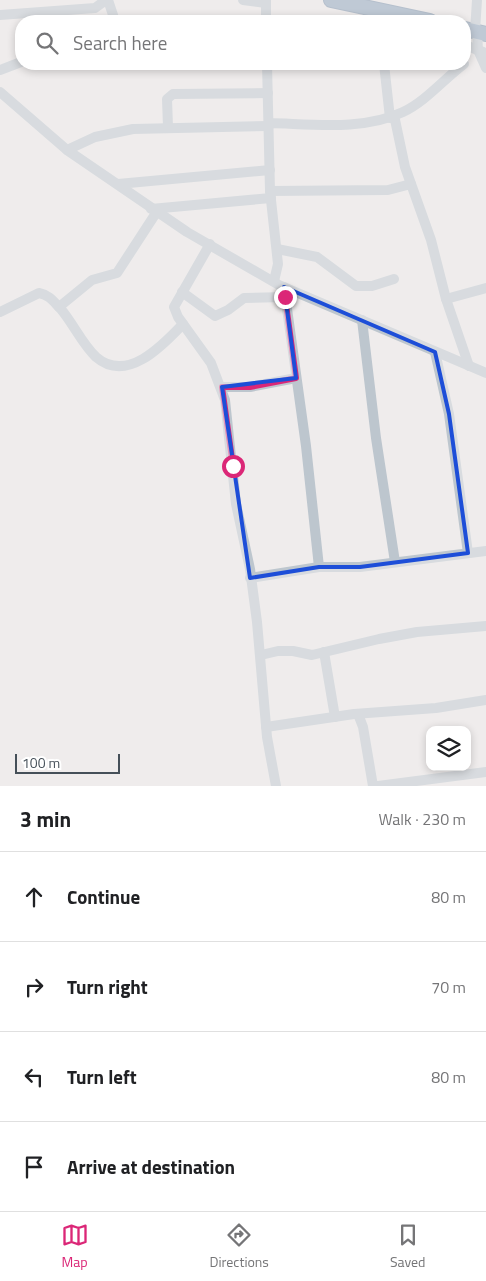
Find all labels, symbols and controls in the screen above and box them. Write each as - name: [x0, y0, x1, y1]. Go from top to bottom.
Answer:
- search box: [15, 15, 471, 70]
- text: Search here: [73, 28, 167, 57]
- icon: search: [33, 29, 61, 57]
- route end: [274, 286, 297, 309]
- route start: [222, 455, 245, 478]
- map controls: [426, 726, 471, 771]
- button: layers: [426, 726, 471, 771]
- scale bar: [15, 751, 120, 774]
- text: 100 m: [22, 752, 60, 773]
- text: 3 min: [20, 803, 71, 835]
- text: Walk · 230 m: [378, 807, 466, 831]
- text: Continue: [67, 882, 140, 911]
- icon: ahead: [20, 883, 48, 911]
- text: 80 m: [431, 885, 466, 909]
- text: Turn right: [67, 972, 148, 1001]
- icon: right: [20, 973, 48, 1001]
- text: 70 m: [431, 975, 466, 999]
- text: Turn left: [67, 1062, 137, 1091]
- icon: left: [20, 1063, 48, 1091]
- text: 80 m: [431, 1065, 466, 1089]
- text: Arrive at destination: [67, 1152, 235, 1181]
- icon: arrive: [20, 1153, 48, 1181]
- tab: Map: [61, 1221, 89, 1272]
- tab: Directions: [210, 1221, 269, 1272]
- tab: Saved: [390, 1221, 426, 1272]

